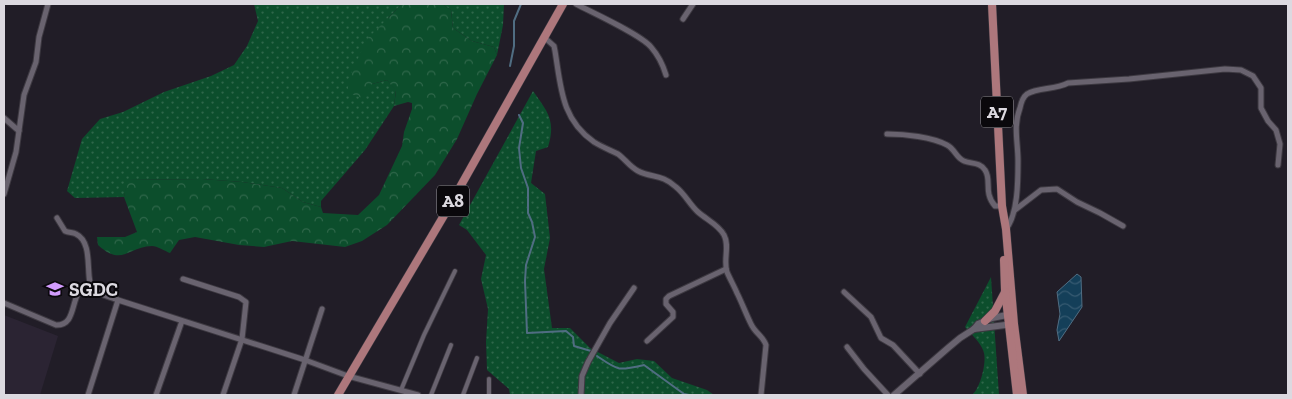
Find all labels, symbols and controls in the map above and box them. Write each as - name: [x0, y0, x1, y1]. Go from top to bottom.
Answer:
- road number: A7: [981, 96, 1013, 128]
- road number: A8: [437, 186, 469, 217]
- place label: SGDC: [69, 278, 118, 301]
- school or university icon: SGDC: [45, 279, 65, 299]

